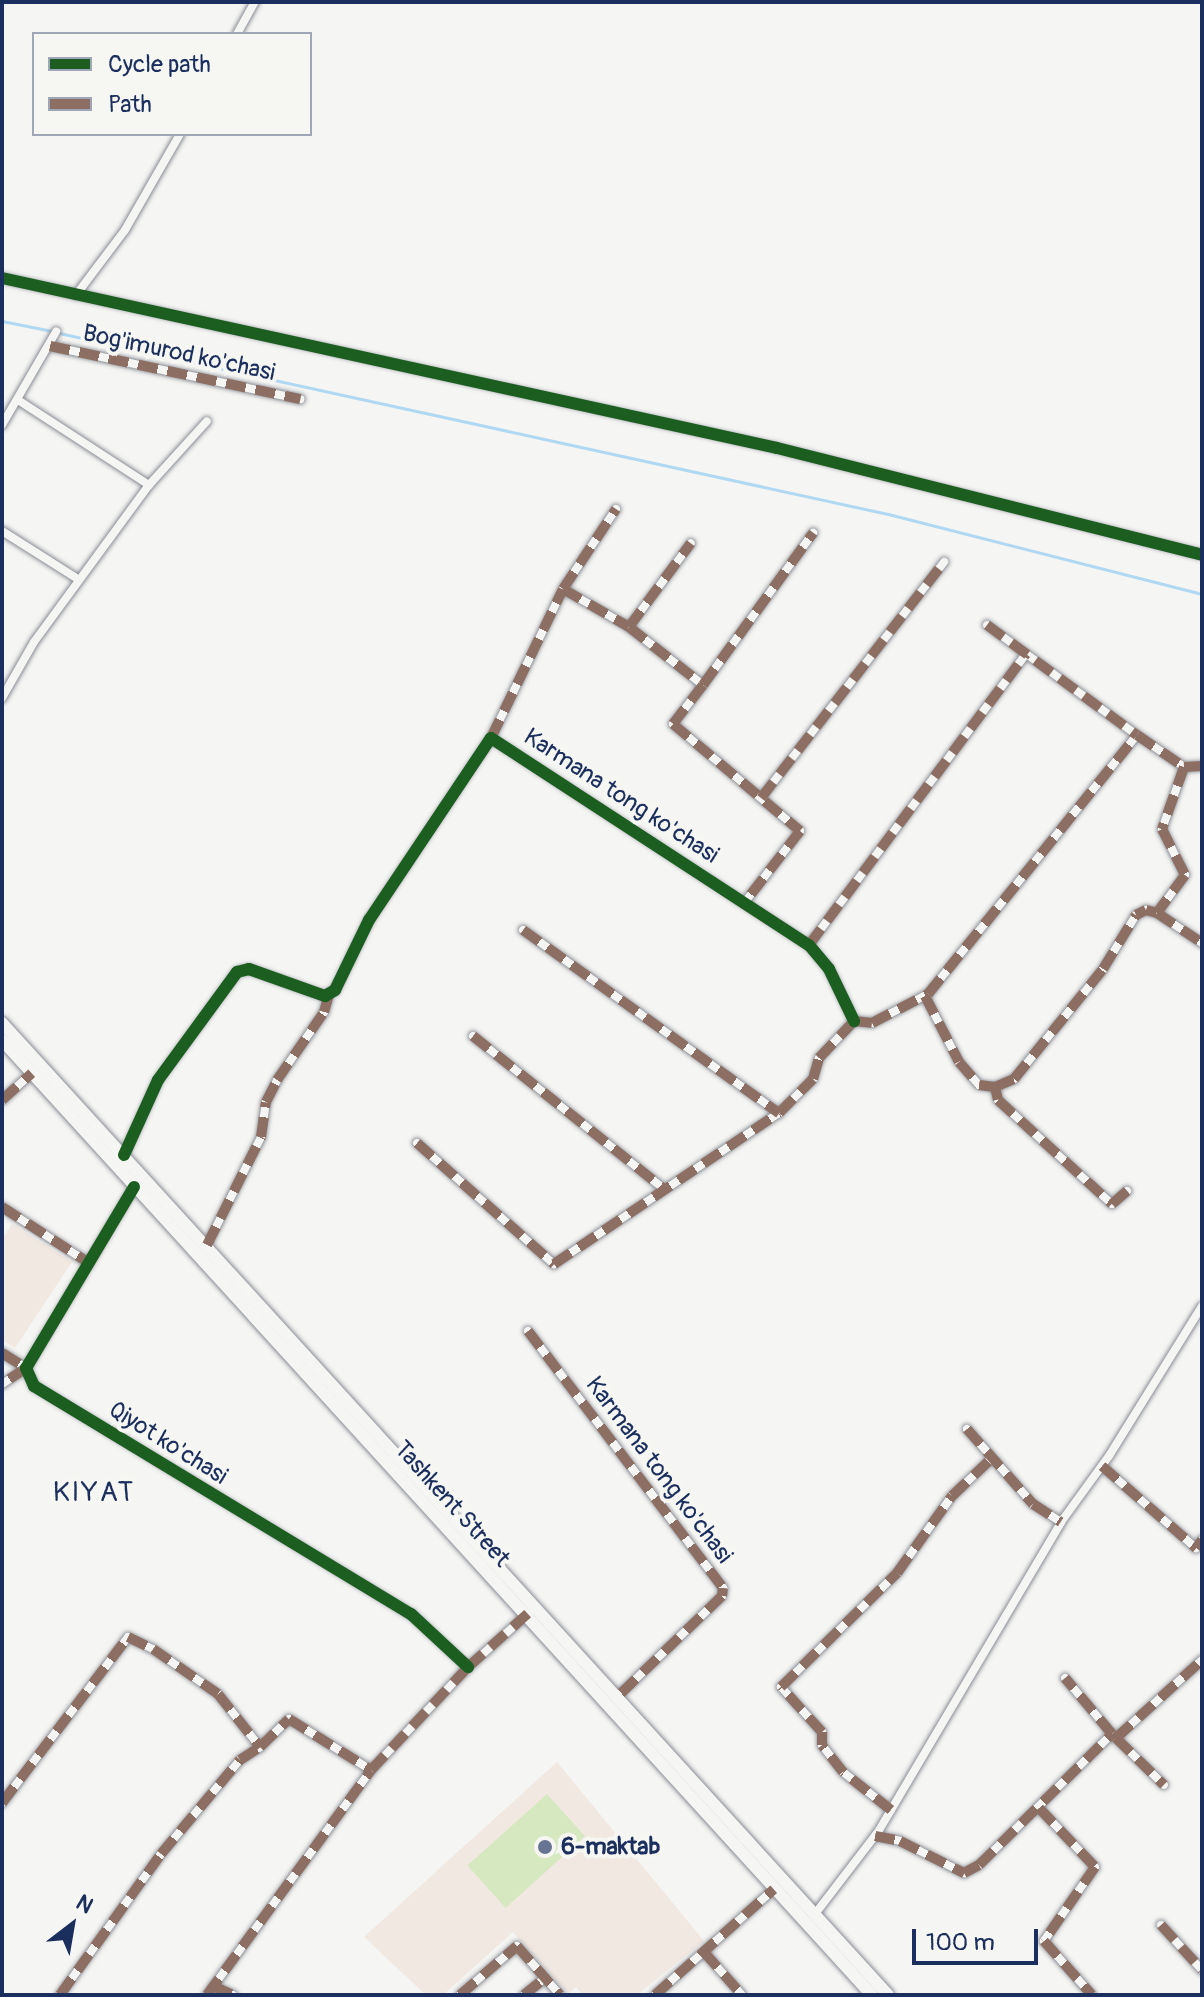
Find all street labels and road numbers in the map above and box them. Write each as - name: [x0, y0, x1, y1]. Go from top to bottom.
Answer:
- street label: Bog'imurod ko'chasi: [80, 319, 278, 387]
- street label: Karmana tong ko'chasi: [518, 722, 724, 870]
- street label: Karmana tong ko'chasi: [579, 1371, 739, 1569]
- street label: Qiyot ko'chasi: [103, 1395, 233, 1491]
- street label: Tashkent Street: [388, 1435, 516, 1573]

